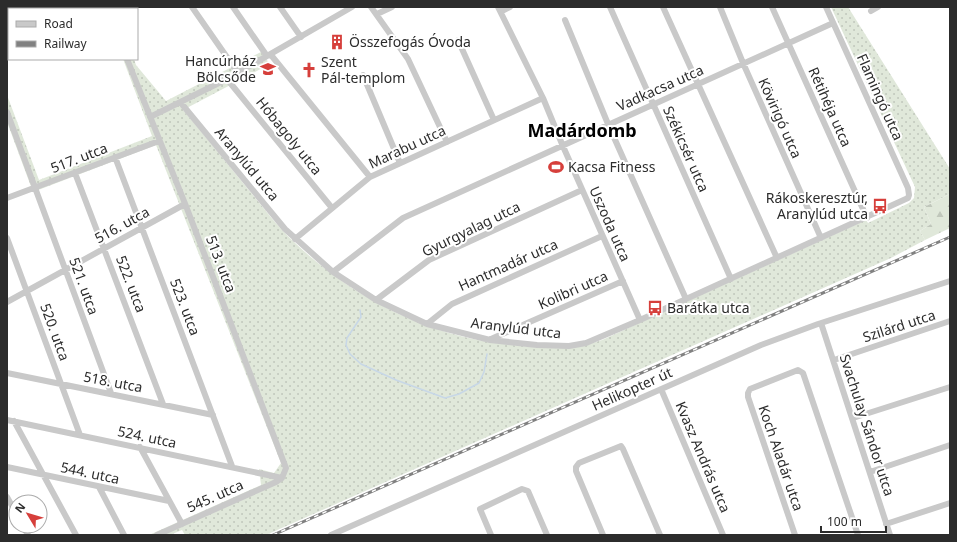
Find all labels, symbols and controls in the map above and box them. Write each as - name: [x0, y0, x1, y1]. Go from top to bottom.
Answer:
- legend: [8, 8, 138, 60]
- text: Road: [44, 15, 73, 32]
- place label: Összefogás Óvoda: [349, 32, 471, 51]
- building icon: Összefogás Óvoda: [328, 33, 346, 51]
- text: Railway: [44, 35, 88, 52]
- street label: Flamingó utca: [853, 50, 908, 143]
- place label: Hancúrház Bölcsőde: [185, 51, 256, 86]
- place label: Szent Pál-templom: [321, 52, 405, 87]
- school or university icon: Hancúrház Bölcsőde: [259, 60, 277, 78]
- street label: Vadkacsa utca: [613, 60, 706, 115]
- church icon: Szent Pál-templom: [300, 61, 318, 79]
- street label: Rétihéja utca: [804, 64, 856, 150]
- street label: Kövirigó utca: [754, 75, 807, 161]
- street label: Hóbagoly utca: [252, 93, 327, 179]
- street label: Székicsér utca: [659, 103, 714, 195]
- district label: Madárdomb: [527, 118, 637, 142]
- street label: Marabu utca: [365, 120, 448, 173]
- street label: Aranylúd utca: [211, 123, 284, 205]
- street label: 517. utca: [48, 138, 110, 177]
- place label: Kacsa Fitness: [568, 157, 656, 176]
- sports icon: Kacsa Fitness: [547, 158, 565, 176]
- street label: Uszoda utca: [585, 183, 635, 264]
- place label: Rákoskeresztúr, Aranylúd utca: [766, 188, 868, 223]
- street label: Gyurgyalag utca: [418, 197, 523, 261]
- bus stop icon: Rákoskeresztúr, Aranylúd utca: [871, 197, 889, 215]
- street label: 516. utca: [91, 202, 152, 247]
- street label: 513. utca: [202, 233, 241, 295]
- street label: Hantmadár utca: [455, 234, 561, 295]
- street label: 522. utca: [112, 253, 151, 315]
- street label: 521. utca: [65, 255, 104, 317]
- street label: Kolibri utca: [535, 266, 611, 313]
- street label: 523. utca: [166, 276, 205, 338]
- place label: Barátka utca: [667, 298, 750, 317]
- bus stop icon: Barátka utca: [646, 299, 664, 317]
- street label: 520. utca: [36, 301, 75, 363]
- street label: Szilárd utca: [860, 305, 938, 346]
- street label: Aranylúd utca: [470, 313, 562, 342]
- street label: Svachulay Sándor utca: [836, 352, 899, 498]
- street label: Helikopter út: [589, 362, 675, 415]
- street label: 518. utca: [82, 366, 144, 397]
- street label: Kvasz András utca: [672, 398, 735, 515]
- street label: Koch Aladár utca: [754, 402, 808, 513]
- street label: 524. utca: [116, 421, 178, 452]
- street label: 544. utca: [59, 457, 121, 488]
- street label: 545. utca: [184, 475, 246, 516]
- north arrow: [8, 494, 48, 534]
- text: N: [11, 499, 28, 516]
- scale bar: [821, 508, 886, 534]
- text: 100 m: [827, 513, 862, 530]

